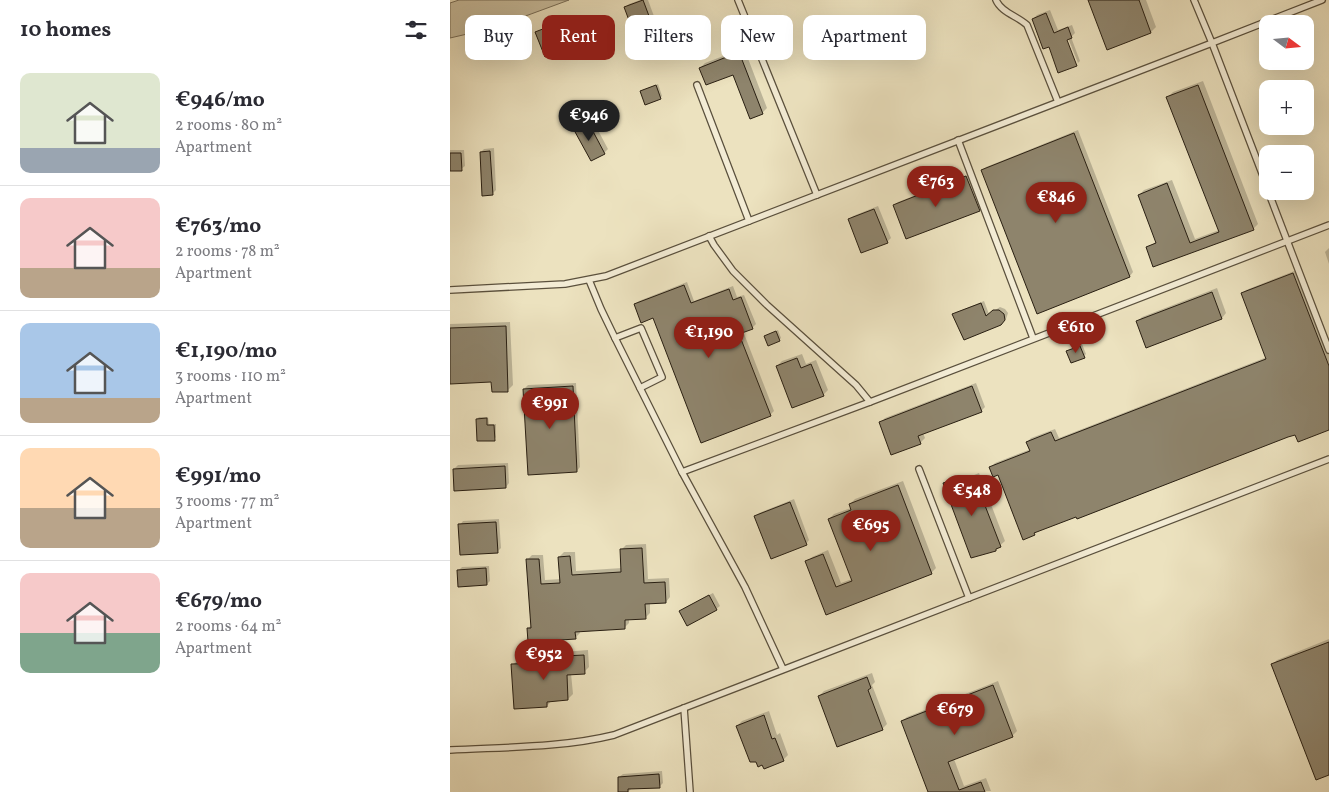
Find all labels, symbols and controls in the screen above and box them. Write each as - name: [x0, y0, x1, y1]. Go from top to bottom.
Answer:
- chip: Buy: [465, 15, 532, 60]
- chip: Rent: [542, 15, 615, 60]
- chip: Filters: [625, 15, 711, 60]
- chip: New: [721, 15, 793, 60]
- chip: Apartment: [803, 15, 926, 60]
- north arrow: [1259, 15, 1314, 70]
- map controls: [1259, 15, 1314, 200]
- text: 10 homes: [20, 16, 111, 45]
- icon: filters: [402, 16, 430, 44]
- button: +: [1259, 80, 1314, 135]
- text: €946/mo: [175, 86, 265, 115]
- icon: home: [60, 93, 120, 153]
- pin: €946: [559, 100, 619, 142]
- text: €946: [570, 105, 608, 127]
- text: 2 rooms · 80 m²: [175, 115, 282, 137]
- text: Apartment: [175, 137, 252, 159]
- button: −: [1259, 145, 1314, 200]
- pin: €763: [906, 166, 966, 208]
- text: €763: [918, 171, 954, 193]
- pin: €846: [1026, 182, 1086, 224]
- text: €846: [1037, 187, 1075, 209]
- text: €763/mo: [175, 212, 261, 241]
- icon: home: [60, 218, 120, 278]
- text: 2 rooms · 78 m²: [175, 241, 280, 263]
- text: Apartment: [175, 263, 252, 285]
- pin: €610: [1046, 312, 1106, 354]
- pin: €1,190: [668, 316, 750, 359]
- text: €610: [1058, 317, 1094, 339]
- text: €1,190: [685, 322, 733, 344]
- text: €1,190/mo: [175, 337, 277, 366]
- icon: home: [60, 343, 120, 403]
- text: 3 rooms · 110 m²: [175, 366, 286, 388]
- text: Apartment: [175, 388, 252, 410]
- pin: €991: [520, 388, 580, 430]
- text: €991: [532, 393, 568, 415]
- text: €991/mo: [175, 462, 261, 491]
- icon: home: [60, 468, 120, 528]
- pin: €548: [942, 474, 1002, 517]
- text: €548: [953, 480, 991, 502]
- text: 3 rooms · 77 m²: [175, 491, 279, 513]
- pin: €695: [841, 510, 901, 552]
- text: Apartment: [175, 513, 252, 535]
- text: €695: [852, 515, 890, 537]
- text: €679/mo: [175, 587, 262, 616]
- icon: home: [60, 593, 120, 653]
- text: 2 rooms · 64 m²: [175, 616, 282, 638]
- text: Apartment: [175, 638, 252, 660]
- pin: €952: [514, 638, 574, 681]
- text: €952: [526, 644, 562, 666]
- pin: €679: [925, 694, 985, 736]
- text: €679: [937, 699, 973, 721]

